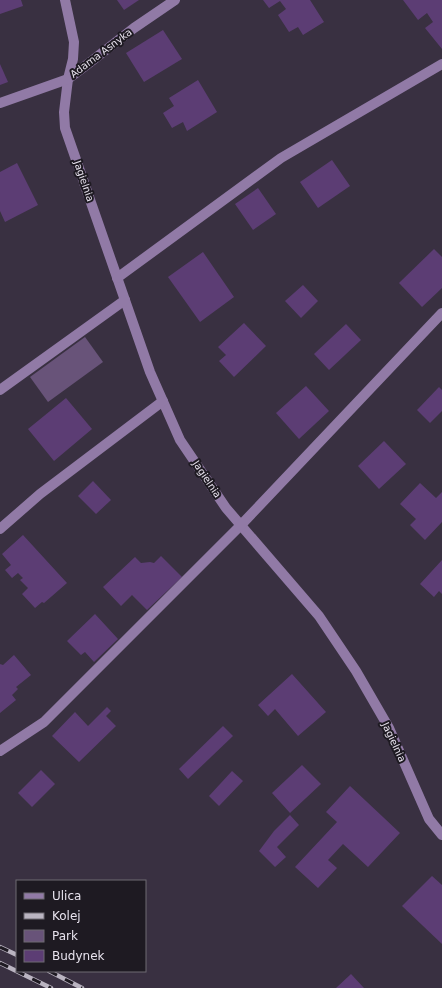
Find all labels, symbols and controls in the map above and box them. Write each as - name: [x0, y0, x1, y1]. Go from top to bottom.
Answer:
- street label: Adama Asnyka: [68, 26, 134, 80]
- street label: Jagielnia: [72, 158, 96, 203]
- street label: Jagielnia: [190, 458, 223, 500]
- street label: Jagielnia: [380, 720, 408, 764]
- legend: [16, 880, 146, 972]
- text: Ulica: [52, 889, 81, 903]
- text: Kolej: [52, 909, 81, 923]
- text: Park: [52, 929, 78, 943]
- text: Budynek: [52, 949, 105, 963]

